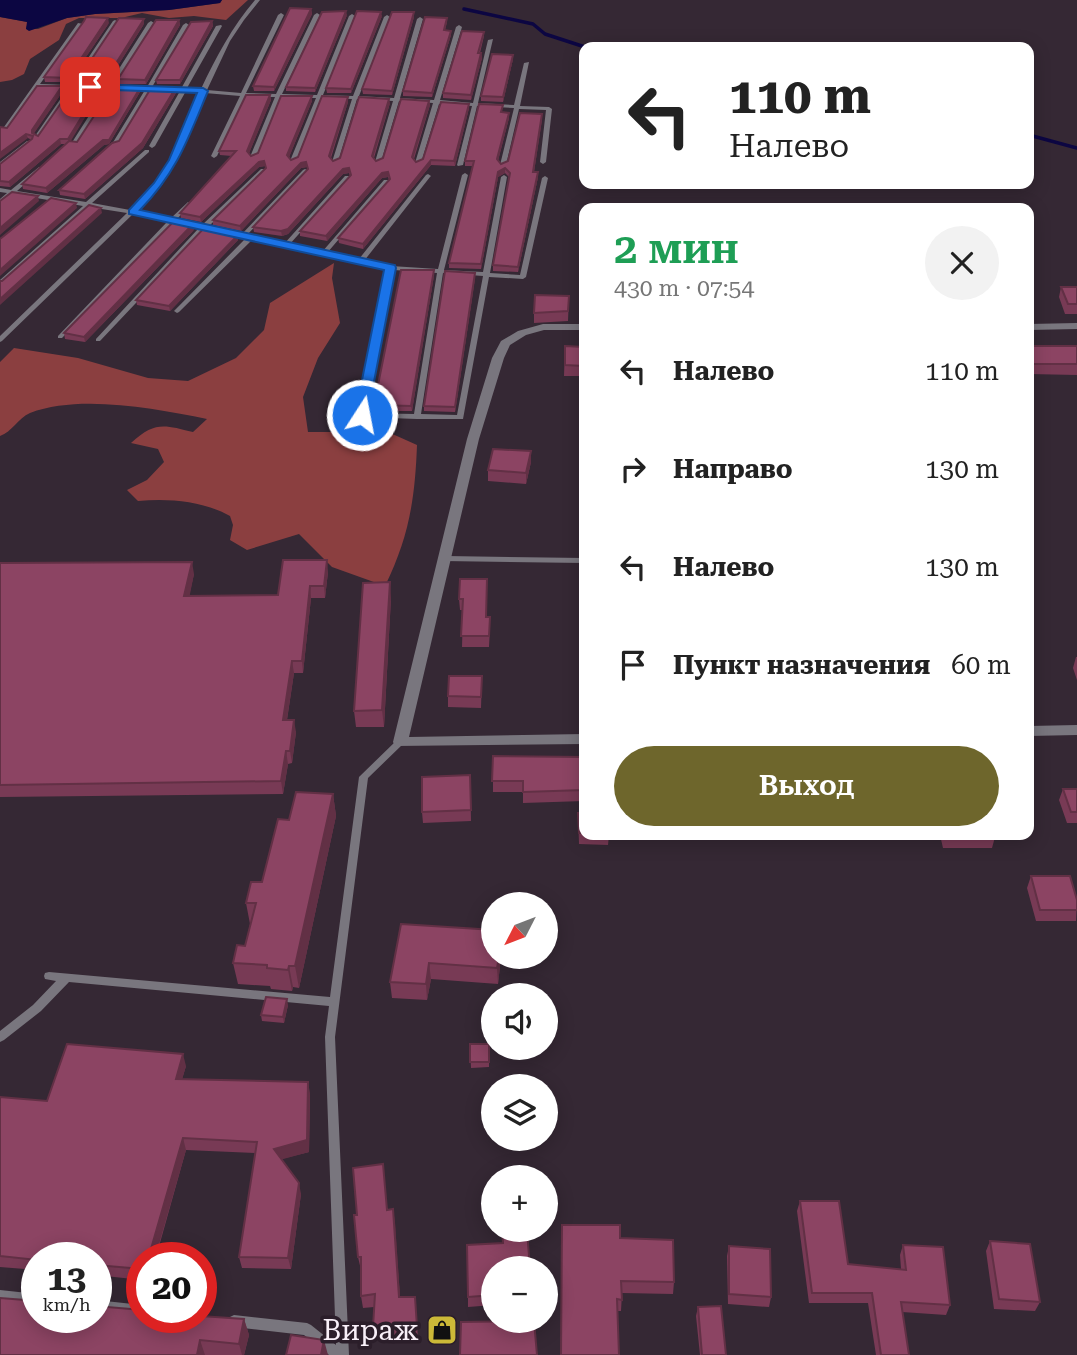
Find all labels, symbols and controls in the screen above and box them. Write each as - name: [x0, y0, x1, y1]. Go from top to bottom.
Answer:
- pin: [60, 57, 120, 117]
- icon: arrive: [71, 68, 109, 106]
- text: 110 m: [729, 68, 871, 125]
- icon: left: [614, 70, 705, 161]
- text: Налево: [729, 127, 849, 165]
- text: 2 мин: [614, 224, 739, 273]
- button: close: [925, 226, 999, 300]
- text: 430 m · 07:54: [614, 275, 754, 302]
- icon: left: [614, 352, 652, 390]
- text: Налево: [673, 356, 774, 386]
- text: 110 m: [925, 356, 999, 386]
- position arrow: [325, 378, 399, 452]
- icon: right: [614, 450, 652, 488]
- text: Направо: [673, 454, 793, 484]
- text: 130 m: [925, 454, 999, 484]
- icon: left: [614, 548, 652, 586]
- text: Налево: [673, 552, 774, 582]
- text: 130 m: [925, 552, 999, 582]
- icon: arrive: [614, 646, 652, 684]
- text: Пункт назначения: [673, 650, 930, 680]
- text: 60 m: [951, 650, 1011, 680]
- button: Выход: [614, 746, 999, 826]
- north arrow: [481, 892, 558, 970]
- map controls: [481, 892, 558, 1333]
- button: sound: [481, 983, 558, 1060]
- button: layers: [481, 1074, 558, 1151]
- button: +: [481, 1165, 558, 1242]
- speed limit sign: 20: [126, 1242, 217, 1333]
- button: −: [481, 1256, 558, 1333]
- text: 13: [47, 1258, 86, 1299]
- text: km/h: [42, 1294, 91, 1315]
- shop icon: Вираж: [425, 1313, 459, 1347]
- place label: Вираж: [323, 1314, 419, 1347]

